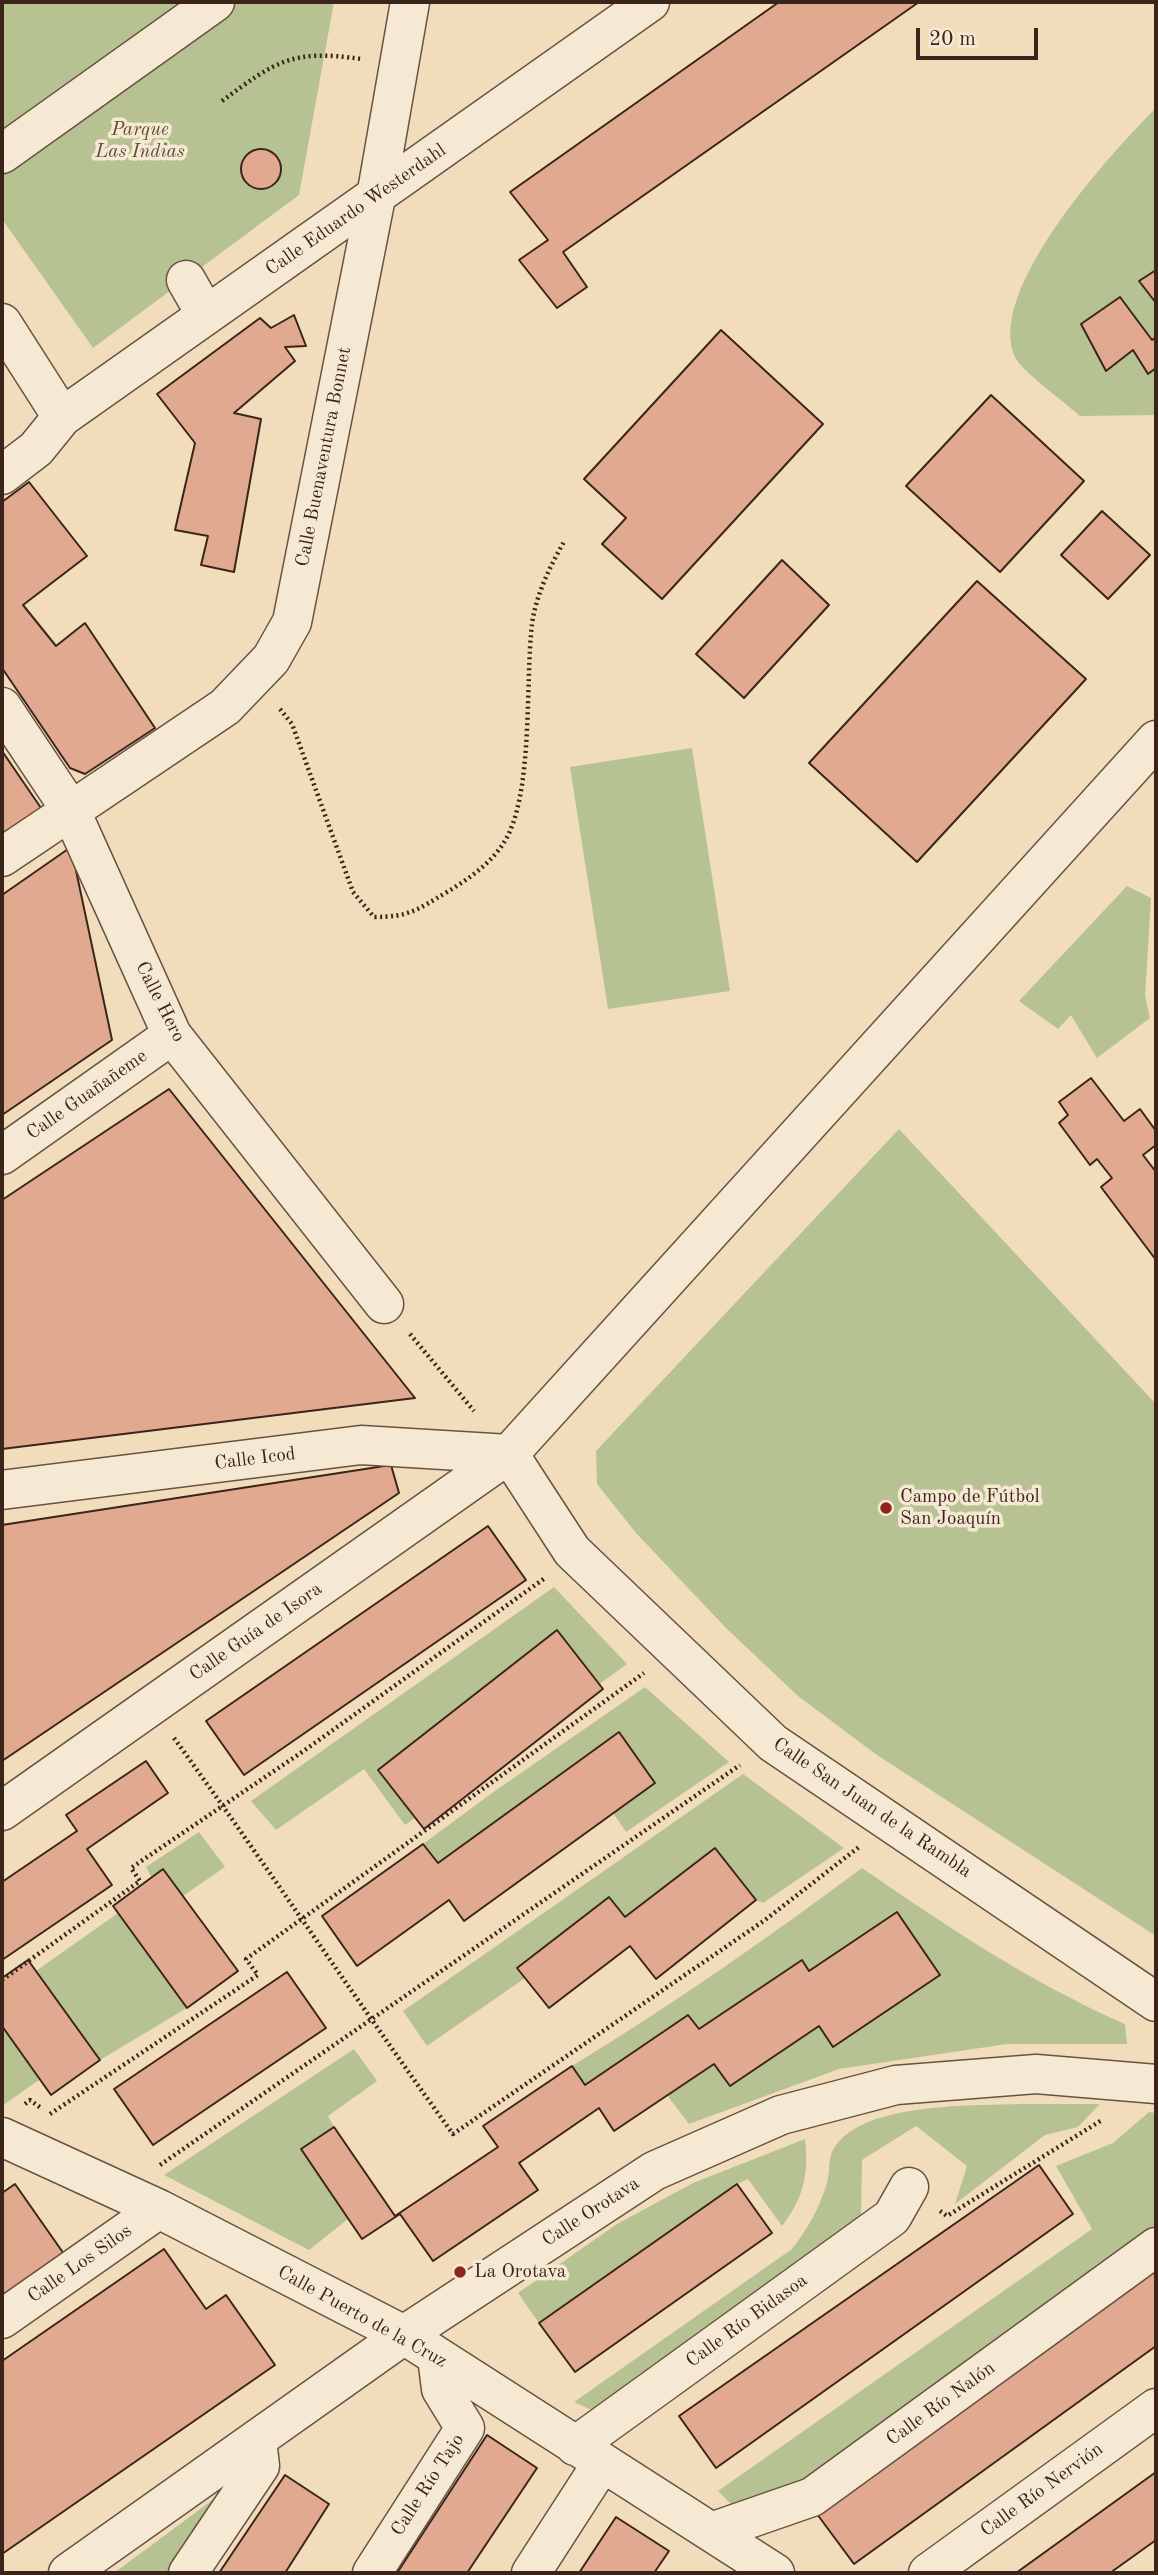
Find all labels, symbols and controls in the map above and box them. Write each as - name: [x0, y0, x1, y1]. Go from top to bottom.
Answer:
- scale bar: [920, 14, 1042, 58]
- text: 20 m: [929, 29, 976, 50]
- park label: Parque Las Indias: [95, 119, 185, 163]
- street label: Calle Eduardo Westerdahl: [261, 139, 451, 281]
- street label: Calle Buenaventura Bonnet: [291, 345, 357, 569]
- street label: Calle Hero: [130, 958, 190, 1046]
- street label: Calle Guañañeme: [22, 1045, 152, 1145]
- street label: Calle Icod: [213, 1443, 297, 1475]
- place label: Campo de Fútbol San Joaquín: [900, 1486, 1040, 1530]
- marker: Campo de Fútbol San Joaquín: [878, 1500, 894, 1516]
- street label: Calle Guía de Isora: [185, 1578, 327, 1686]
- street label: Calle San Juan de la Rambla: [768, 1733, 976, 1883]
- street label: Calle Orotava: [538, 2172, 644, 2252]
- street label: Calle Los Silos: [24, 2220, 136, 2308]
- street label: Calle Puerto de la Cruz: [273, 2261, 451, 2373]
- place label: La Orotava: [474, 2261, 566, 2283]
- marker: La Orotava: [452, 2264, 468, 2280]
- street label: Calle Río Bidasoa: [682, 2269, 812, 2373]
- street label: Calle Río Nalón: [882, 2357, 1000, 2451]
- street label: Calle Río Tajo: [386, 2430, 470, 2540]
- street label: Calle Río Nervión: [976, 2438, 1108, 2542]

